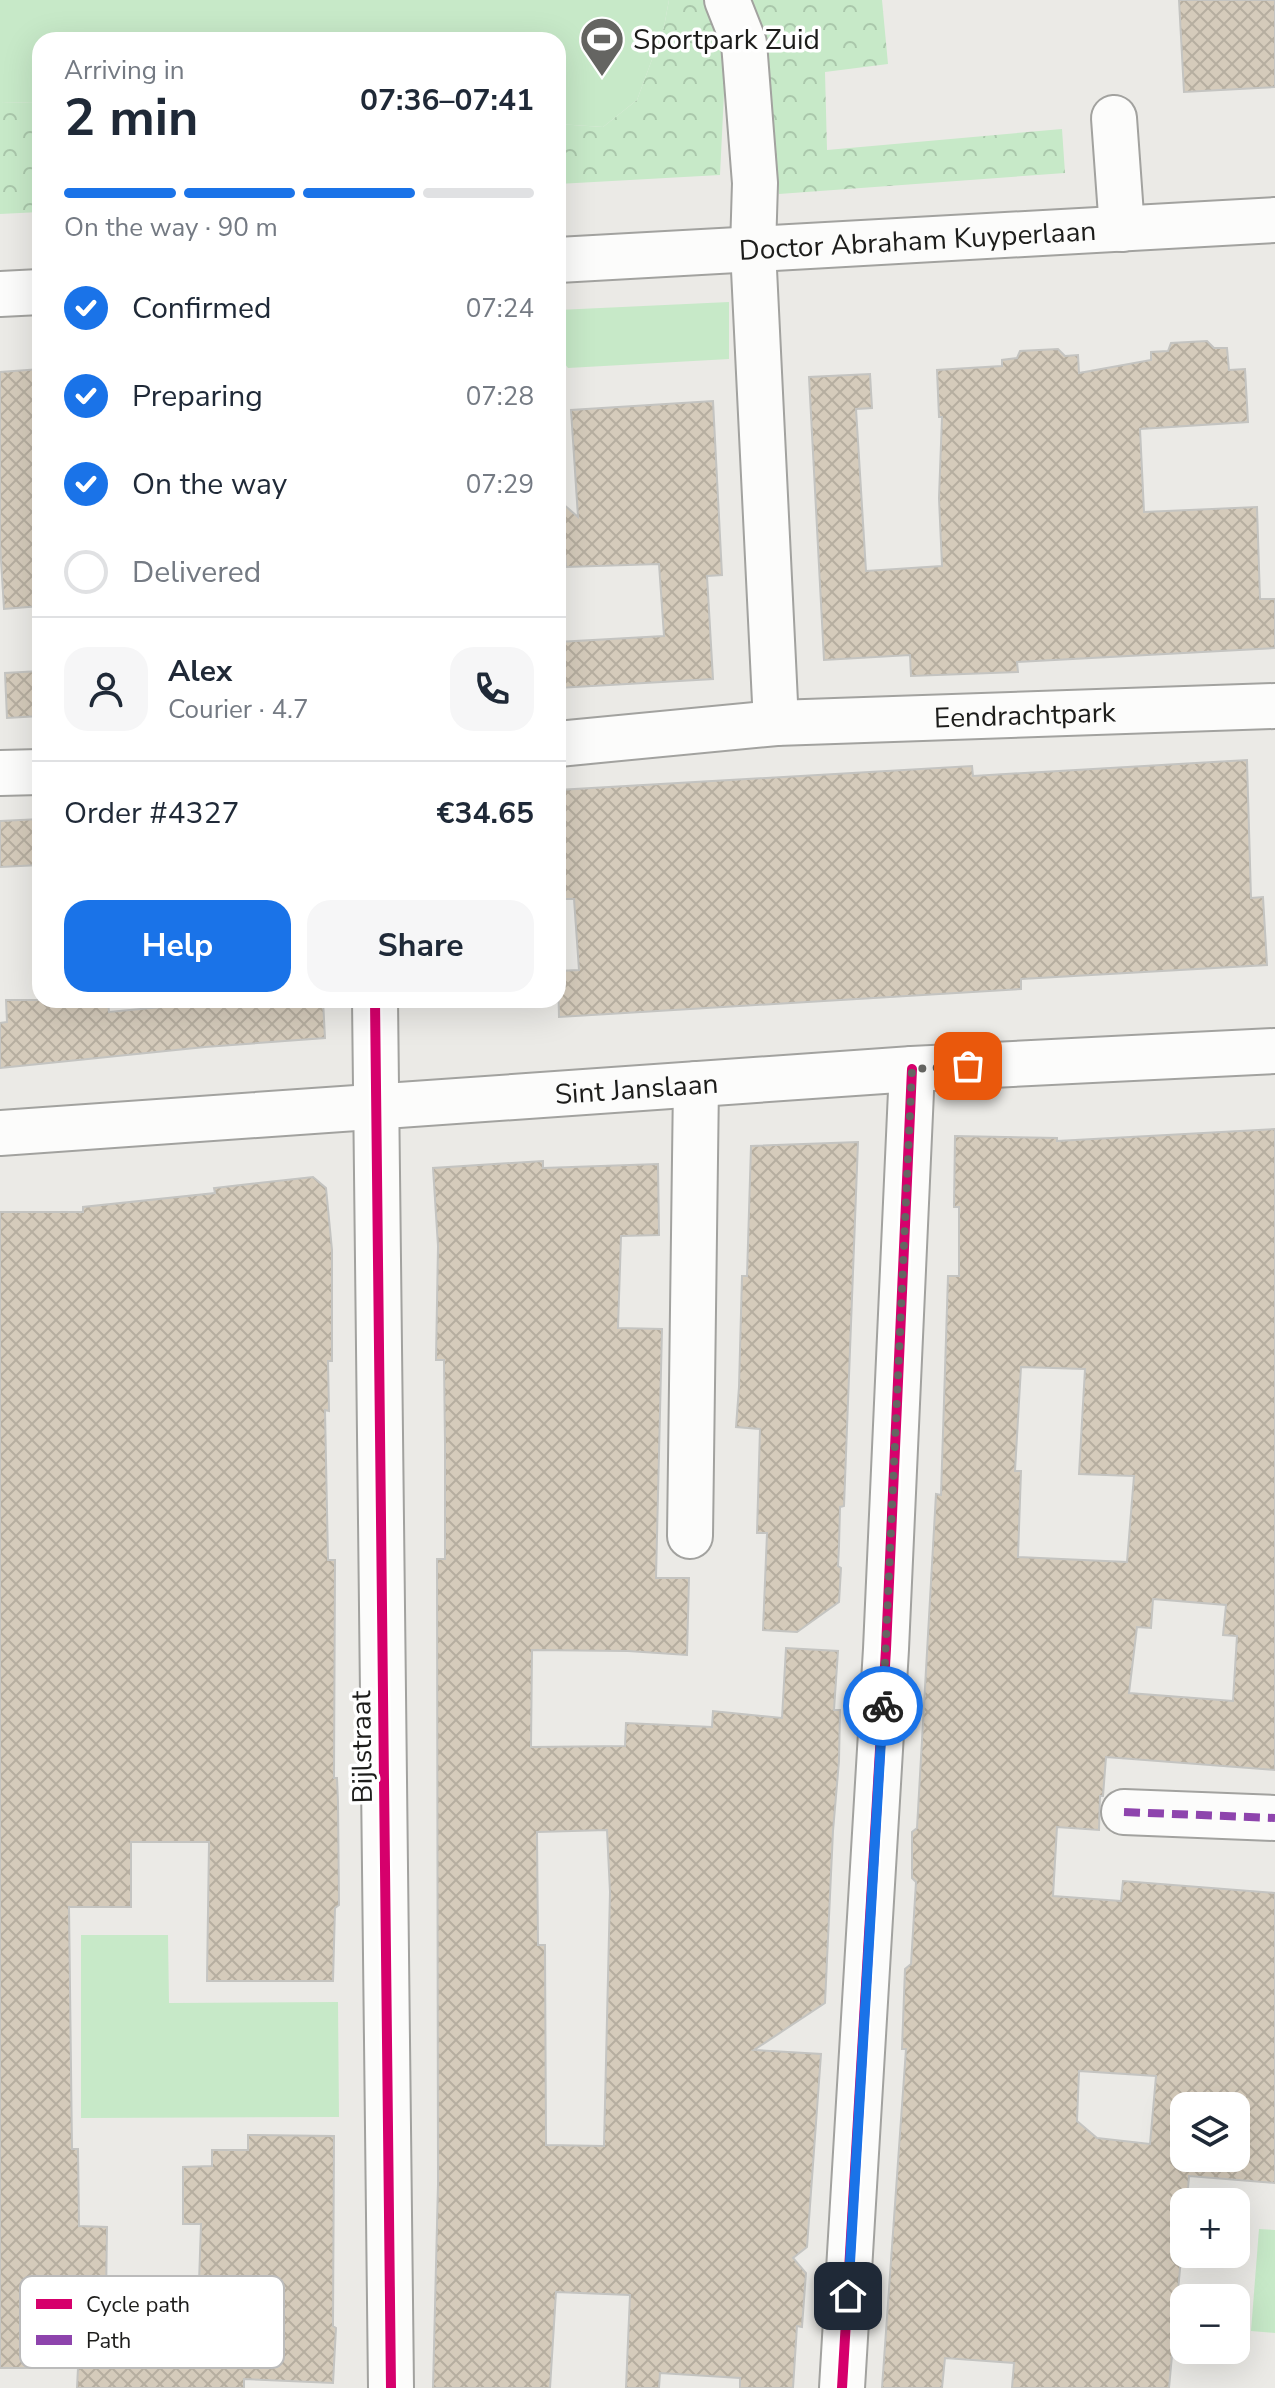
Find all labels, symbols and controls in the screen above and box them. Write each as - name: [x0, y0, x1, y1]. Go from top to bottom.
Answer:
- sports icon: Sportpark Zuid: [578, 15, 626, 78]
- place label: Sportpark Zuid: [633, 21, 820, 59]
- text: Arriving in: [64, 53, 185, 88]
- text: 07:36–07:41: [360, 80, 534, 121]
- text: 2 min: [64, 82, 199, 153]
- text: On the way · 90 m: [64, 210, 278, 245]
- street label: Doctor Abraham Kuyperlaan: [738, 212, 1097, 270]
- icon: check: [64, 286, 108, 330]
- text: Confirmed: [132, 288, 272, 329]
- text: 07:24: [466, 291, 534, 326]
- icon: check: [64, 374, 108, 418]
- text: Preparing: [132, 376, 263, 417]
- text: 07:28: [466, 379, 534, 414]
- icon: check: [64, 462, 108, 506]
- text: On the way: [132, 464, 287, 505]
- text: 07:29: [466, 467, 534, 502]
- text: Delivered: [132, 552, 261, 593]
- button: person: [64, 647, 148, 731]
- button: phone: [450, 647, 534, 731]
- text: Alex: [168, 651, 232, 692]
- text: Courier · 4.7: [168, 692, 309, 727]
- street label: Eendrachtpark: [933, 693, 1117, 738]
- text: Order #4327: [64, 793, 239, 834]
- text: €34.65: [437, 793, 534, 834]
- button: Help: [64, 900, 291, 992]
- button: Share: [307, 900, 534, 992]
- pin: [934, 1032, 1002, 1100]
- icon: bag: [946, 1044, 990, 1088]
- street label: Sint Janslaan: [553, 1065, 720, 1114]
- courier: [843, 1666, 923, 1746]
- icon: bike: [861, 1684, 905, 1728]
- street label: Bijlstraat: [342, 1690, 382, 1804]
- map controls: [1170, 2092, 1250, 2364]
- button: layers: [1170, 2092, 1250, 2172]
- button: +: [1170, 2188, 1250, 2268]
- pin: [814, 2262, 882, 2330]
- icon: home: [826, 2274, 870, 2318]
- legend: [20, 2276, 284, 2368]
- button: −: [1170, 2284, 1250, 2364]
- text: Cycle path: [86, 2290, 190, 2320]
- text: Path: [86, 2326, 131, 2356]

